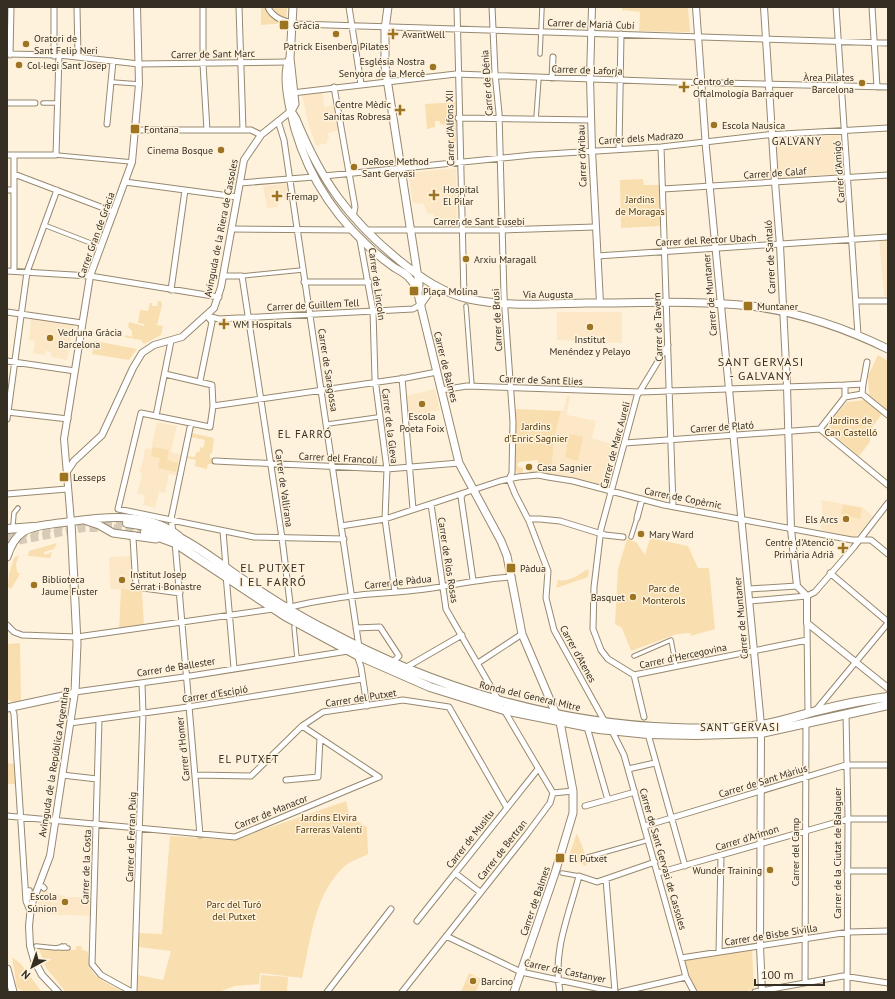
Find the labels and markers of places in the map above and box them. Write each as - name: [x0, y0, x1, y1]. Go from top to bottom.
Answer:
- marker: Gràcia: [278, 19, 290, 31]
- place label: Gràcia: [293, 19, 320, 32]
- marker: AvantWell: [387, 28, 399, 40]
- place label: AvantWell: [402, 28, 445, 41]
- marker: Patrick Eisenberg Pilates: [331, 29, 341, 39]
- place label: Oratori de Sant Felip Neri: [34, 32, 98, 57]
- marker: Oratori de Sant Felip Neri: [21, 39, 31, 49]
- place label: Patrick Eisenberg Pilates: [284, 40, 388, 53]
- place label: Església Nostra Senyora de la Mercè: [339, 55, 425, 80]
- place label: Col·legi Sant Josep: [27, 59, 107, 72]
- marker: Col·legi Sant Josep: [14, 60, 24, 70]
- marker: Església Nostra Senyora de la Mercè: [428, 62, 438, 72]
- place label: Àrea Pilates Barcelona: [803, 71, 854, 96]
- place label: Centro de Oftalmología Barraquer: [693, 75, 794, 100]
- marker: Àrea Pilates Barcelona: [857, 78, 867, 88]
- marker: Centro de Oftalmología Barraquer: [678, 81, 690, 93]
- place label: Centre Mèdic Sanitas Robresa: [323, 98, 391, 123]
- marker: Centre Mèdic Sanitas Robresa: [394, 104, 406, 116]
- place label: Escola Nausica: [722, 119, 785, 132]
- marker: Escola Nausica: [709, 120, 719, 130]
- marker: Fontana: [129, 123, 141, 135]
- place label: Fontana: [144, 123, 179, 136]
- place label: Cinema Bosque: [147, 144, 213, 157]
- marker: Cinema Bosque: [216, 145, 226, 155]
- place label: DeRose Method Sant Gervasi: [362, 155, 429, 180]
- marker: DeRose Method Sant Gervasi: [349, 162, 359, 172]
- place label: Hospital El Pilar: [443, 183, 479, 208]
- marker: Hospital El Pilar: [428, 189, 440, 201]
- marker: Fremap: [271, 190, 283, 202]
- place label: Fremap: [286, 190, 318, 203]
- place label: Arxiu Maragall: [474, 253, 537, 266]
- marker: Arxiu Maragall: [461, 254, 471, 264]
- marker: Plaça Molina: [408, 285, 420, 297]
- place label: Plaça Molina: [423, 285, 478, 298]
- marker: Muntaner: [742, 300, 754, 312]
- place label: Muntaner: [757, 300, 799, 313]
- marker: WM Hospitals: [218, 318, 230, 330]
- place label: WM Hospitals: [233, 318, 292, 331]
- marker: Institut Menéndez y Pelayo: [585, 322, 595, 332]
- place label: Vedruna Gràcia Barcelona: [57, 326, 122, 351]
- marker: Vedruna Gràcia Barcelona: [45, 333, 55, 343]
- place label: Institut Menéndez y Pelayo: [549, 333, 631, 358]
- marker: Escola Poeta Foix: [417, 399, 427, 409]
- place label: Escola Poeta Foix: [399, 410, 445, 435]
- place label: Casa Sagnier: [537, 461, 592, 474]
- marker: Casa Sagnier: [524, 462, 534, 472]
- marker: Lesseps: [58, 471, 70, 483]
- place label: Lesseps: [73, 471, 106, 484]
- place label: Els Arcs: [805, 513, 838, 526]
- marker: Els Arcs: [841, 514, 851, 524]
- place label: Mary Ward: [649, 528, 694, 541]
- marker: Mary Ward: [636, 529, 646, 539]
- place label: Centre d'Atenció Primària Adrià: [765, 536, 834, 561]
- marker: Centre d'Atenció Primària Adrià: [837, 542, 849, 554]
- marker: Pàdua: [505, 562, 517, 574]
- place label: Pàdua: [520, 562, 546, 575]
- place label: Institut Josep Serrat i Bonastre: [130, 568, 201, 593]
- place label: Biblioteca Jaume Fuster: [41, 573, 98, 598]
- marker: Institut Josep Serrat i Bonastre: [117, 575, 127, 585]
- marker: Biblioteca Jaume Fuster: [29, 580, 39, 590]
- place label: Basquet: [591, 591, 626, 604]
- marker: Basquet: [628, 592, 638, 602]
- marker: El Putxet: [554, 852, 566, 864]
- place label: El Putxet: [569, 852, 608, 865]
- place label: Wunder Training: [693, 864, 762, 877]
- marker: Wunder Training: [765, 865, 775, 875]
- place label: Escola Súnion: [27, 890, 57, 915]
- marker: Escola Súnion: [60, 897, 70, 907]
- place label: Barcino: [481, 975, 513, 988]
- marker: Barcino: [468, 976, 478, 986]

